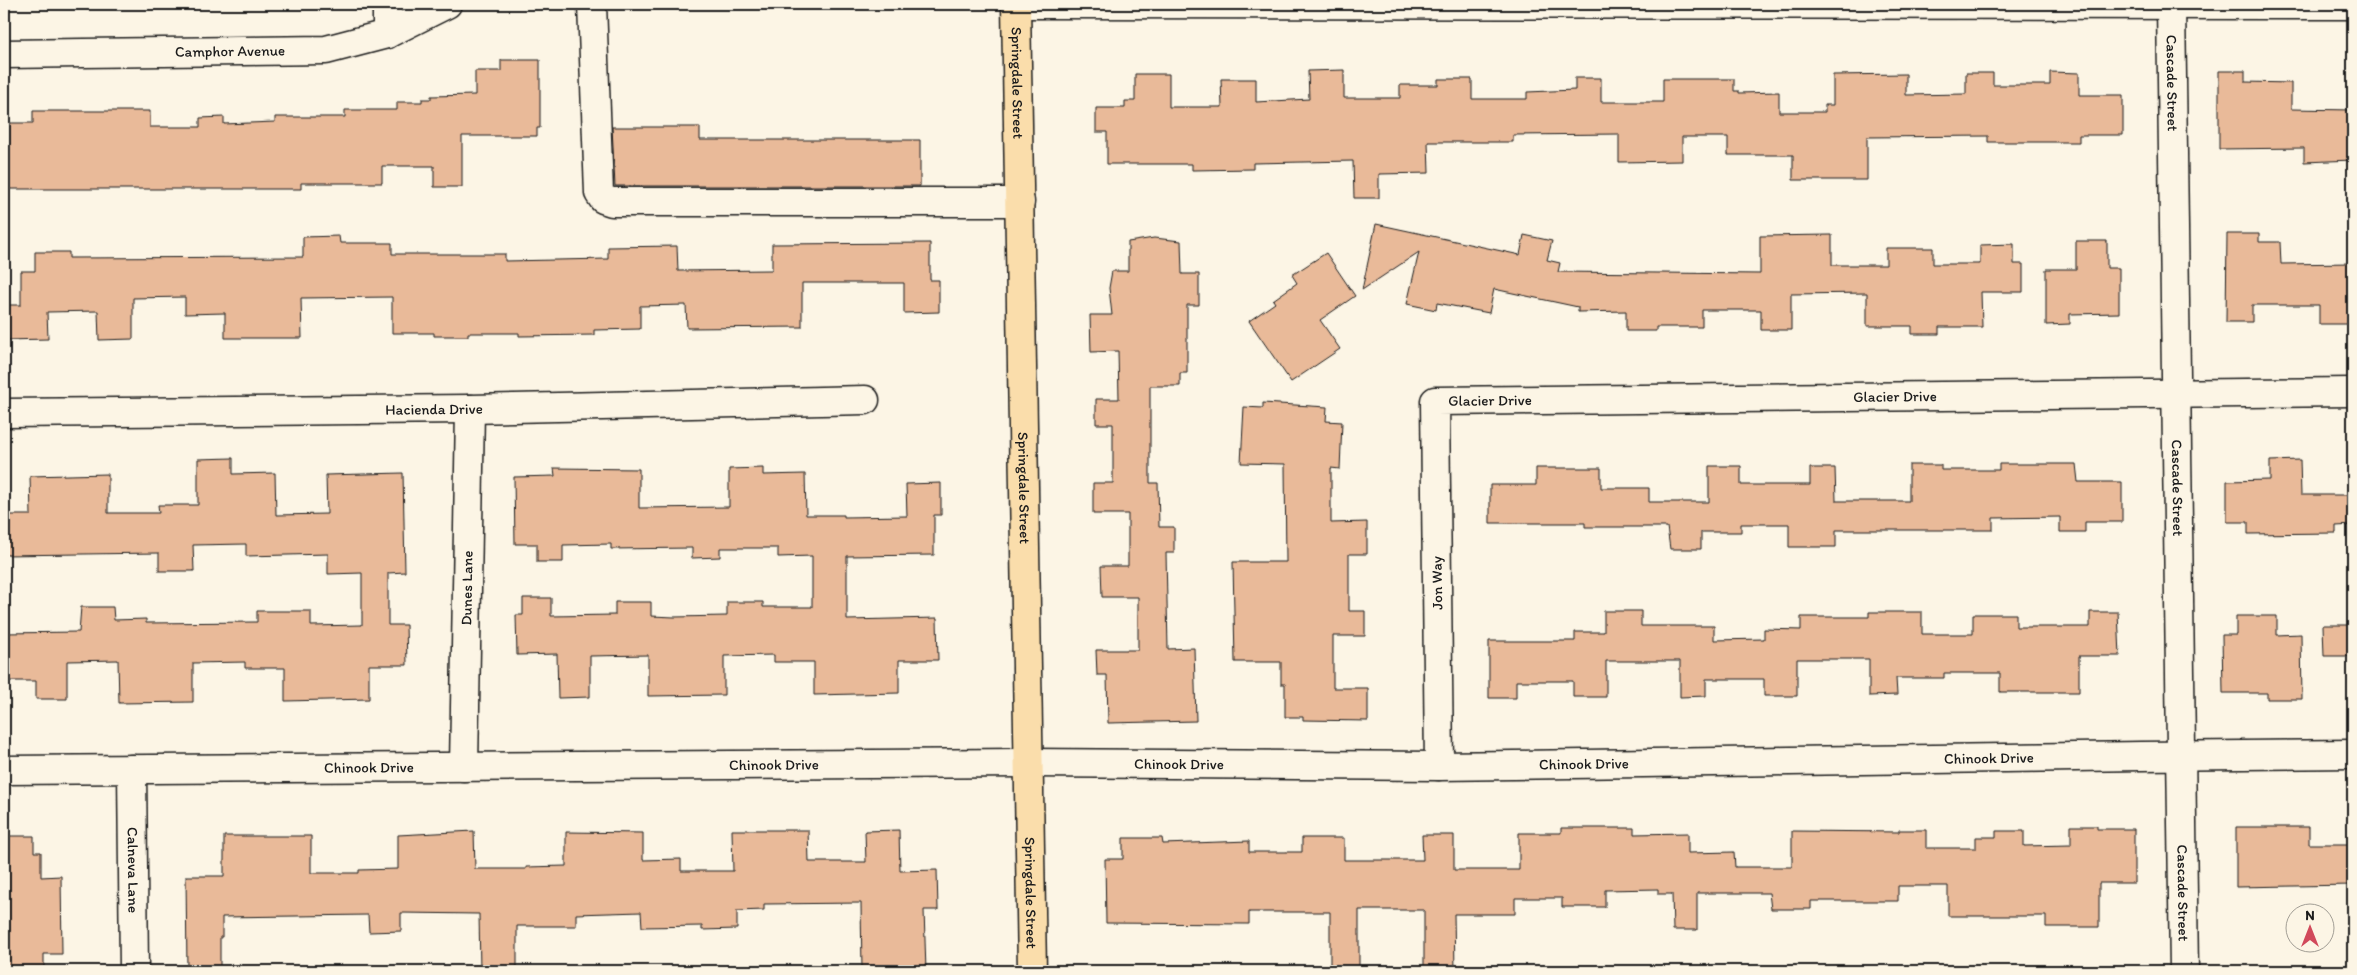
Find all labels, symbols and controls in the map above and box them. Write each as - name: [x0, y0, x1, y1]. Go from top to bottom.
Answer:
- street label: Springdale Street: [1007, 27, 1027, 140]
- street label: Cascade Street: [2162, 34, 2182, 132]
- street label: Camphor Avenue: [175, 42, 285, 61]
- street label: Glacier Drive: [1853, 387, 1937, 406]
- street label: Glacier Drive: [1448, 391, 1532, 410]
- street label: Hacienda Drive: [385, 400, 483, 419]
- street label: Springdale Street: [1014, 432, 1034, 544]
- street label: Cascade Street: [2168, 439, 2187, 537]
- street label: Dunes Lane: [457, 550, 477, 626]
- street label: Jon Way: [1428, 556, 1446, 610]
- street label: Chinook Drive: [1944, 749, 2034, 768]
- street label: Chinook Drive: [1539, 754, 1629, 774]
- street label: Chinook Drive: [729, 755, 819, 774]
- street label: Chinook Drive: [1134, 755, 1224, 773]
- street label: Chinook Drive: [324, 758, 414, 777]
- street label: Calneva Lane: [124, 827, 142, 913]
- street label: Springdale Street: [1021, 837, 1041, 949]
- street label: Cascade Street: [2173, 844, 2193, 942]
- north arrow: [2284, 902, 2334, 952]
- text: N: [2305, 907, 2315, 924]

